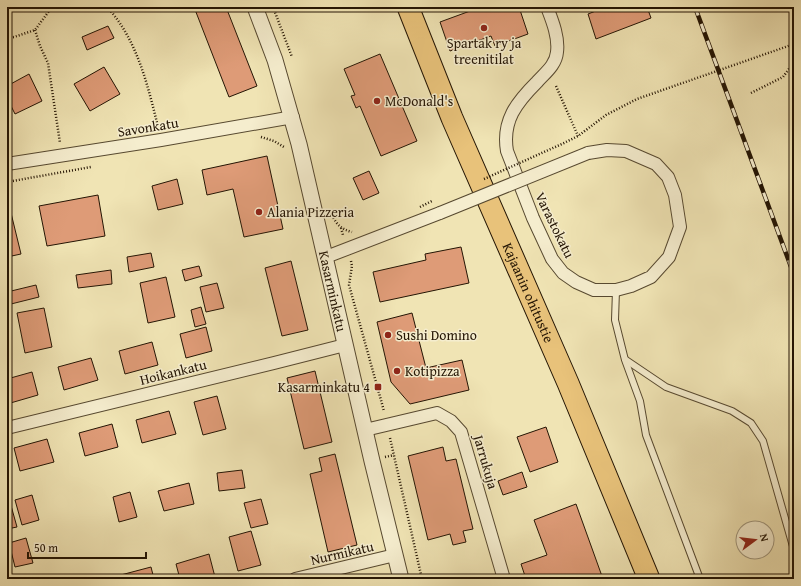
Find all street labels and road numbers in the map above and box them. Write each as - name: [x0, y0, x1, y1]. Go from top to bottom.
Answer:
- street label: Savonkatu: [116, 112, 180, 142]
- street label: Varastokatu: [530, 189, 580, 262]
- street label: Kajaanin ohitustie: [498, 239, 559, 346]
- street label: Kasarminkatu: [314, 249, 352, 334]
- street label: Hoikankatu: [137, 354, 209, 390]
- street label: Jarrukuja: [468, 431, 503, 492]
- street label: Nurmikatu: [309, 536, 376, 570]

